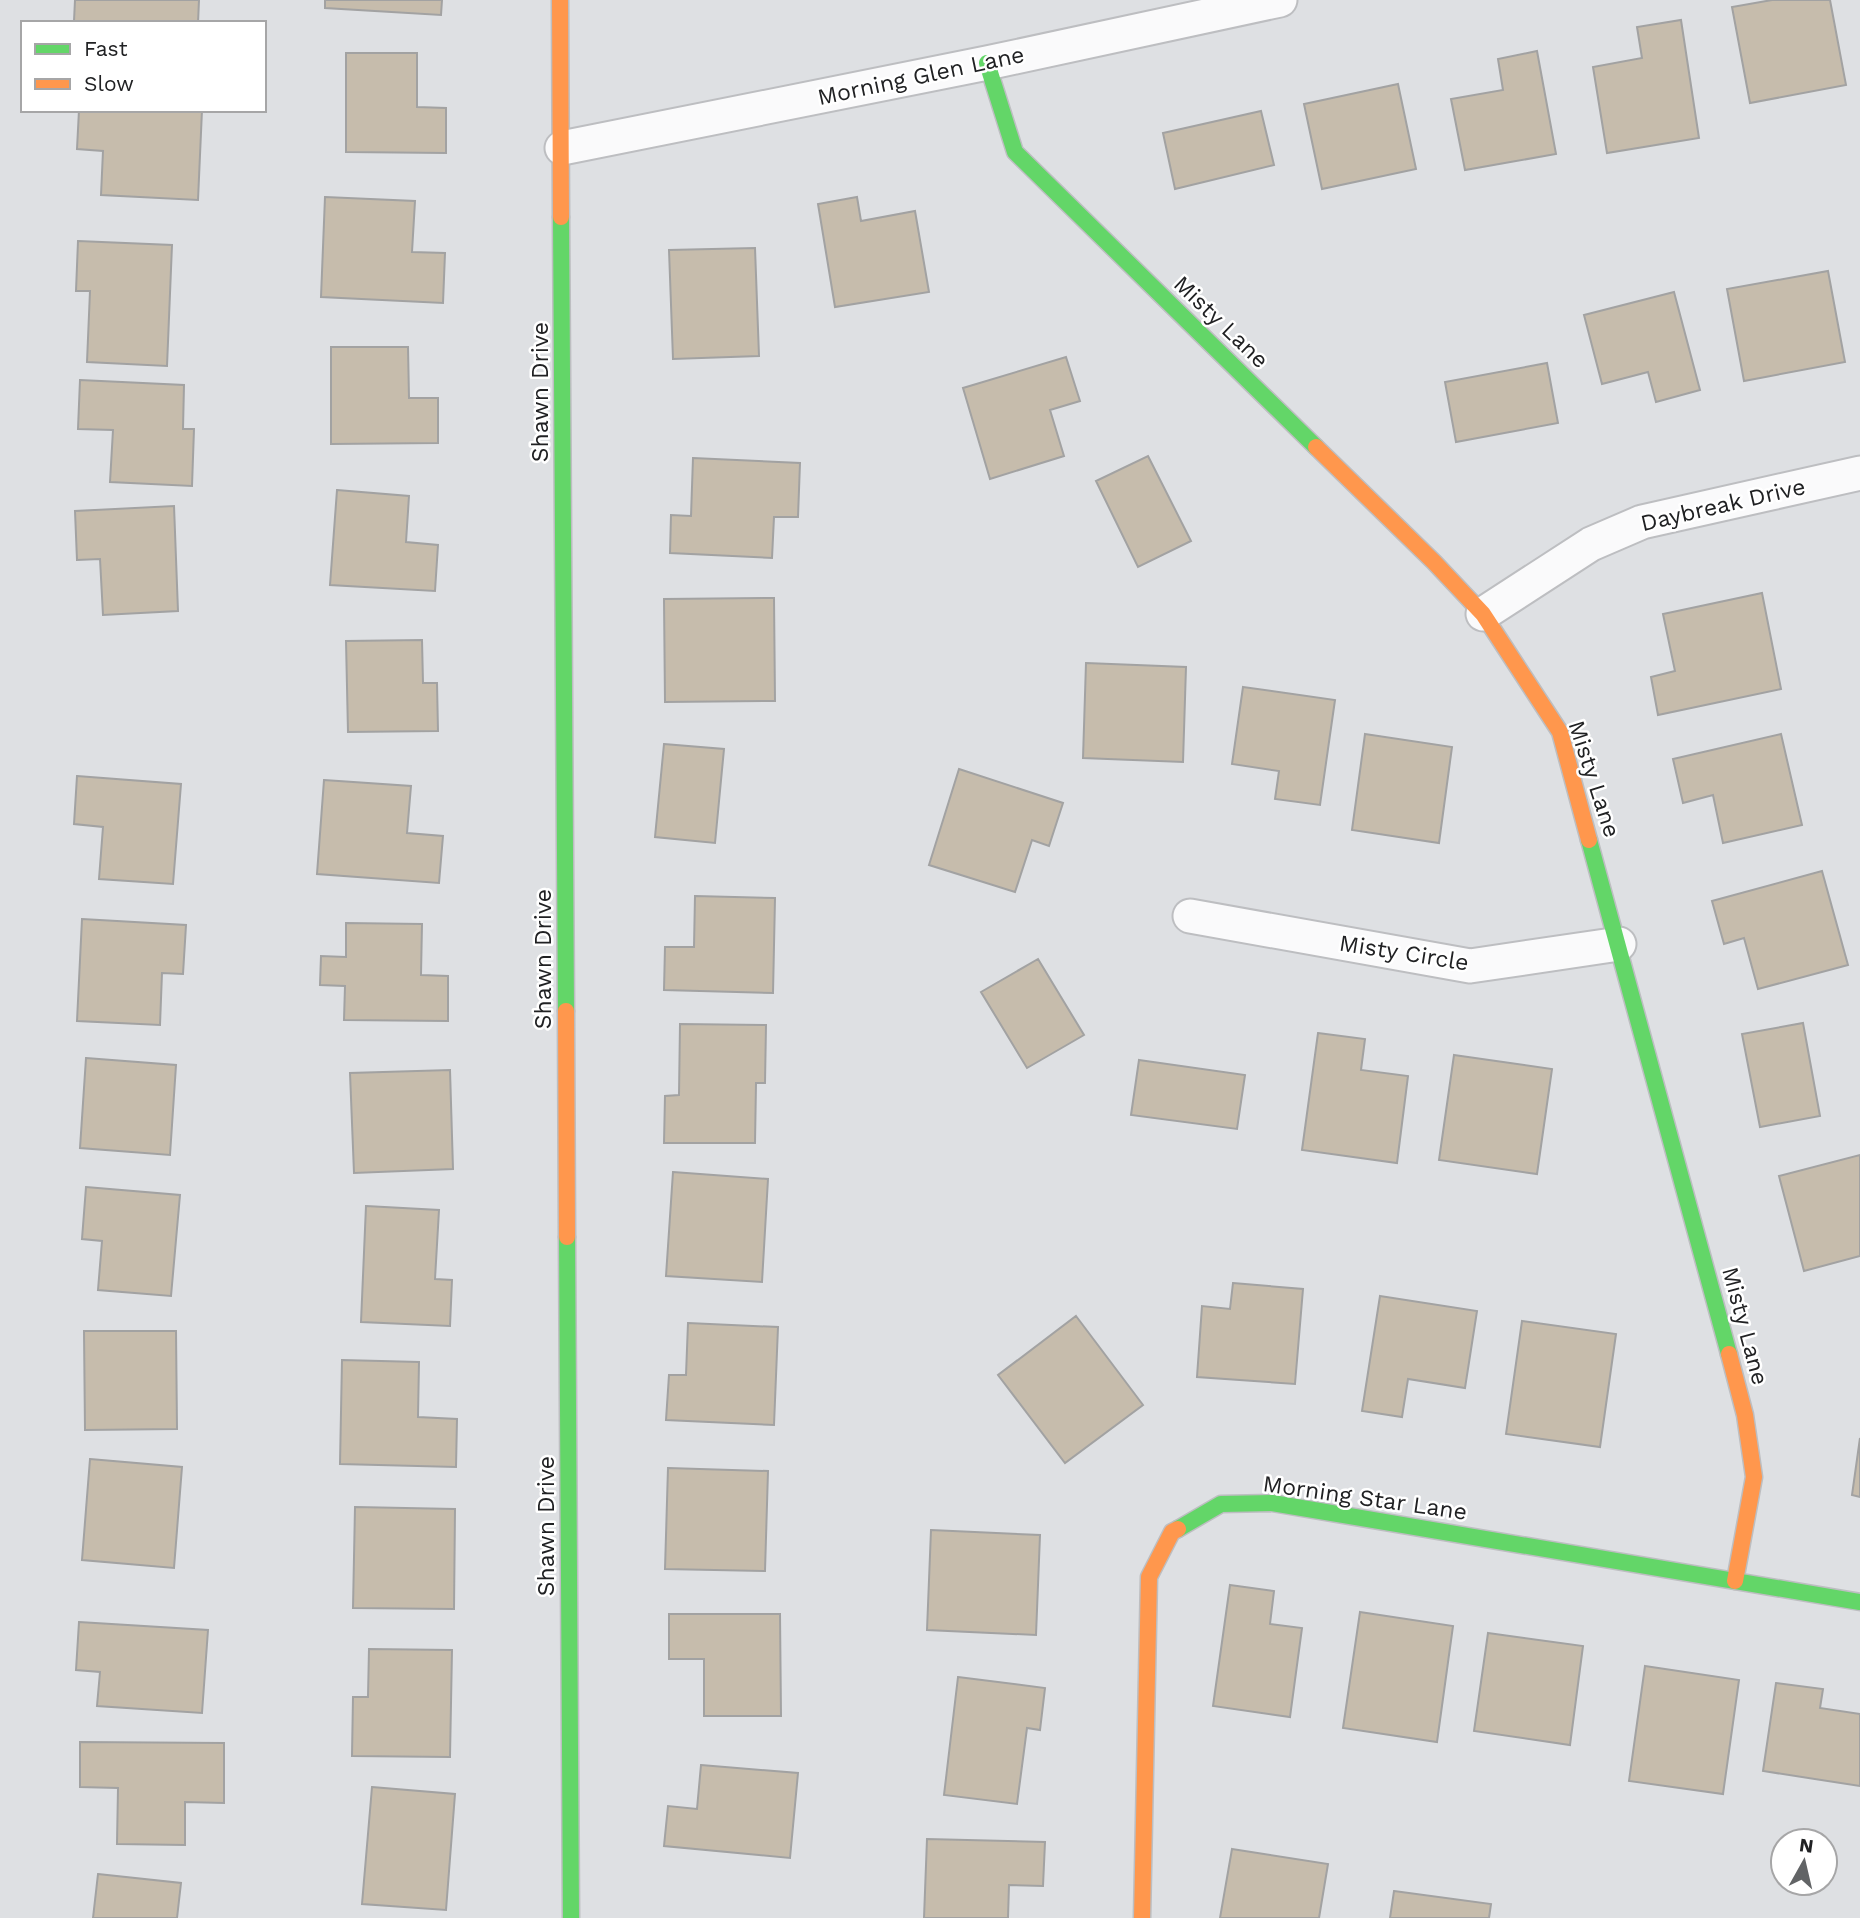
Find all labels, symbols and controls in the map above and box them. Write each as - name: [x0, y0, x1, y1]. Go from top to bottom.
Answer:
- legend: [21, 21, 266, 112]
- text: Fast: [84, 36, 128, 61]
- street label: Morning Glen Lane: [815, 41, 1027, 111]
- text: Slow: [84, 71, 134, 96]
- street label: Misty Lane: [1168, 270, 1274, 374]
- street label: Shawn Drive: [527, 322, 554, 462]
- street label: Daybreak Drive: [1638, 473, 1808, 537]
- street label: Misty Lane: [1562, 717, 1626, 841]
- street label: Shawn Drive: [530, 889, 557, 1029]
- street label: Misty Circle: [1337, 929, 1471, 977]
- street label: Misty Lane: [1716, 1264, 1774, 1388]
- street label: Shawn Drive: [533, 1456, 560, 1596]
- street label: Morning Star Lane: [1261, 1470, 1469, 1526]
- north arrow: [1769, 1827, 1839, 1897]
- text: N: [1798, 1833, 1815, 1858]

